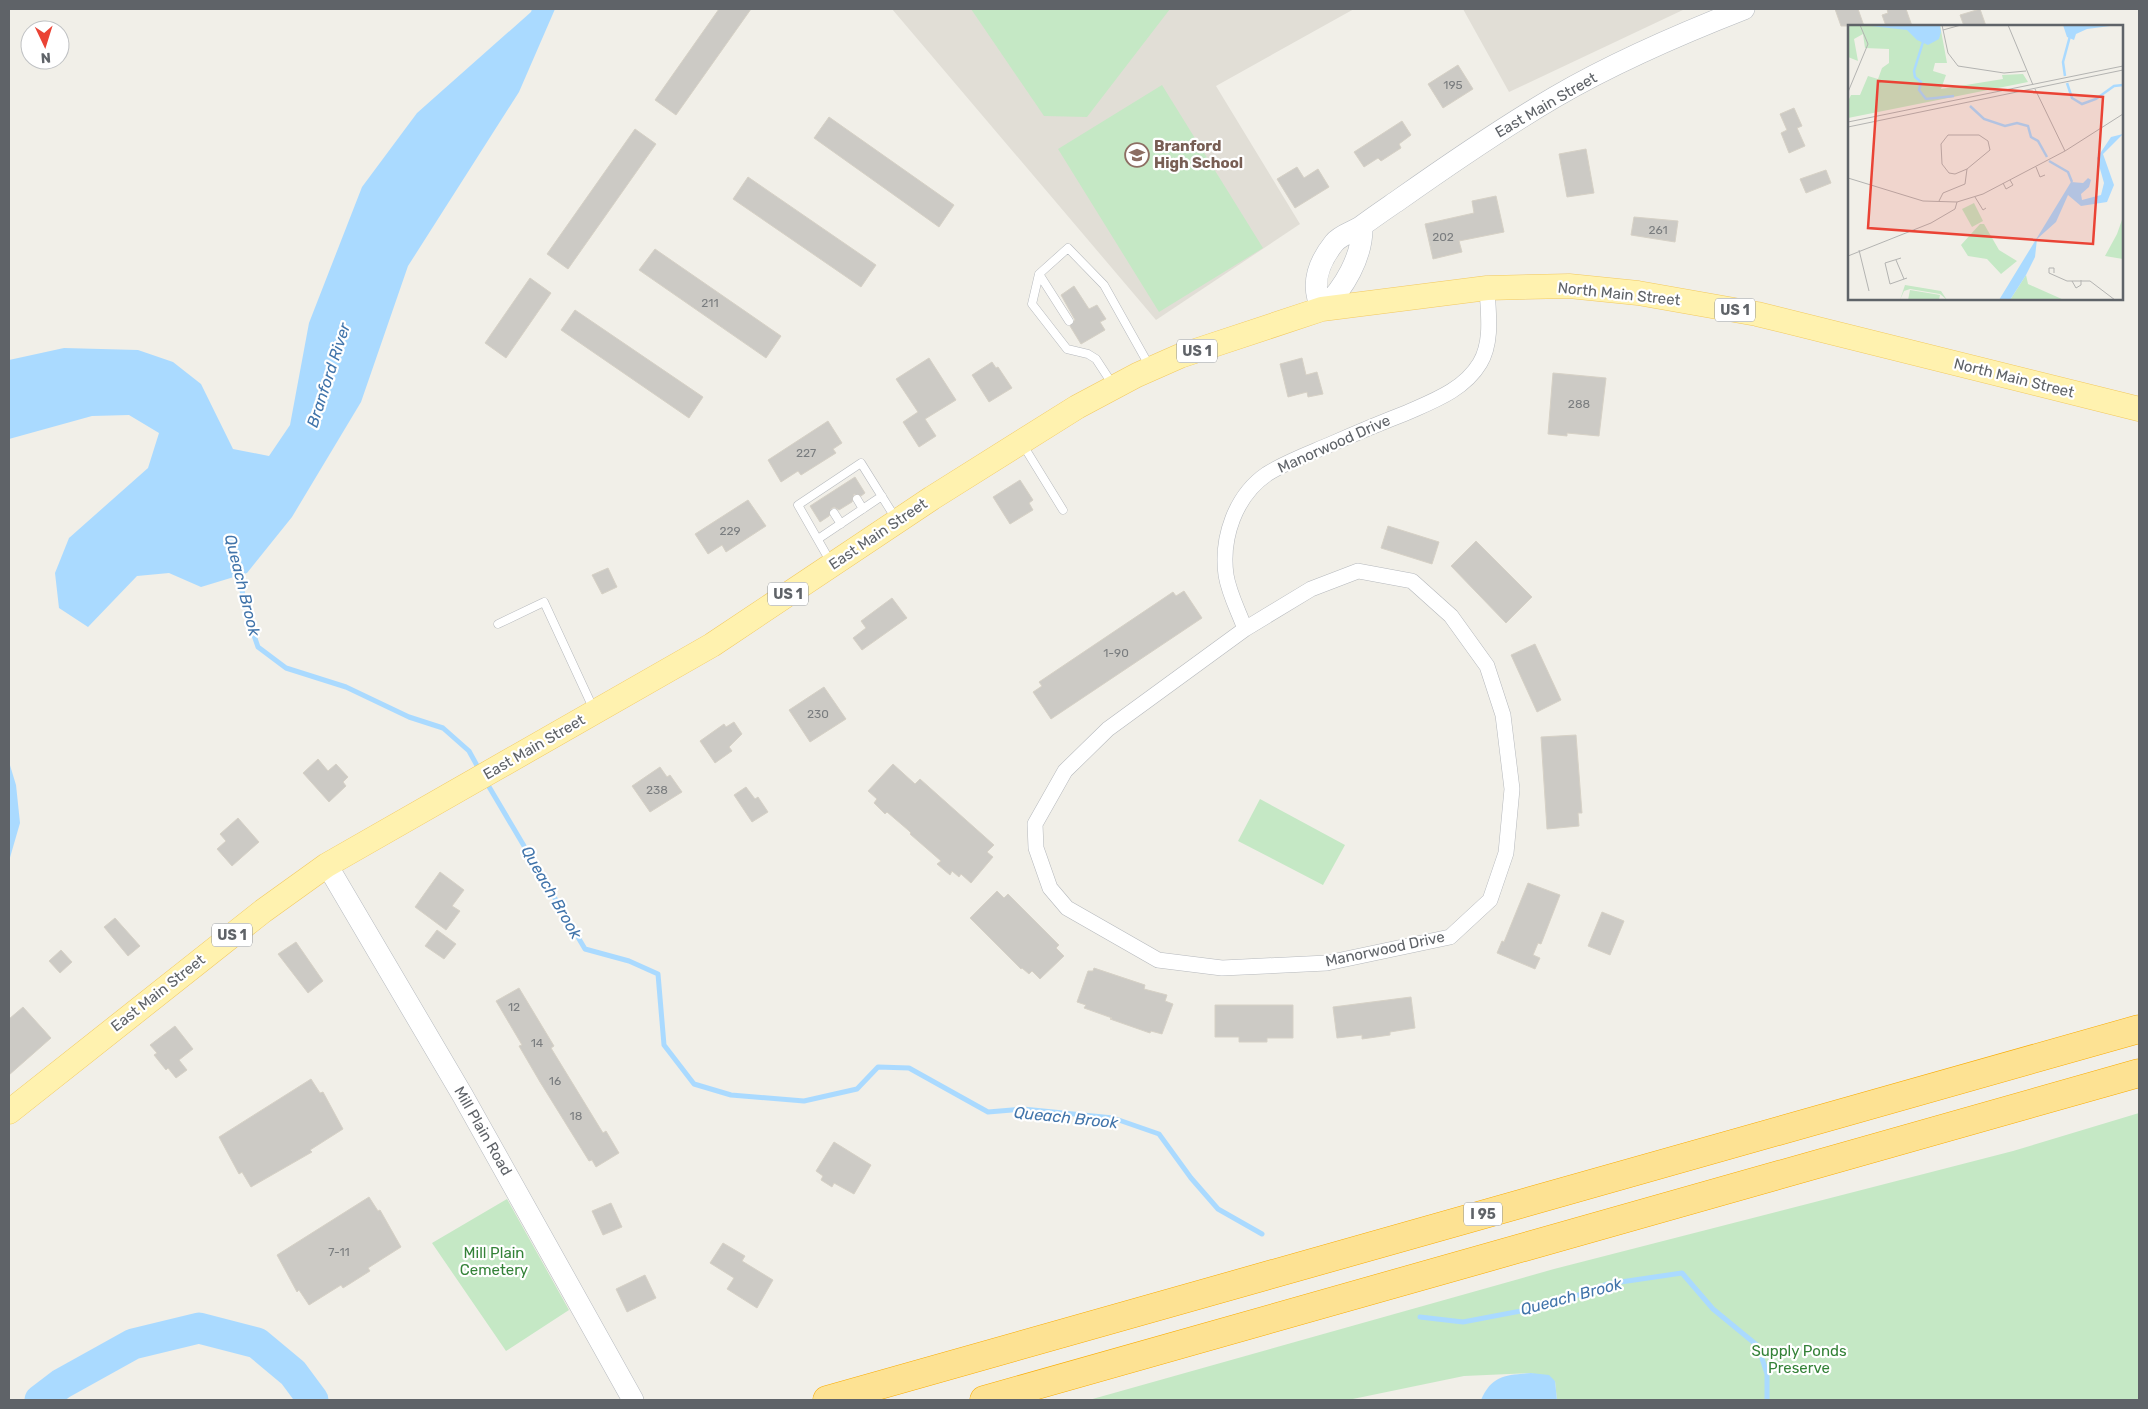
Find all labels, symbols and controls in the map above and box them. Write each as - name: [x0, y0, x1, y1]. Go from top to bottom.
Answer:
- north arrow: [20, 20, 70, 70]
- inset map: [1848, 25, 2123, 300]
- text: N: [40, 49, 51, 66]
- street label: East Main Street: [1492, 69, 1600, 141]
- house number: 195: [1443, 78, 1463, 92]
- place label: Branford High School: [1154, 137, 1243, 172]
- school or university icon: Branford High School: [1124, 142, 1150, 168]
- house number: 261: [1648, 223, 1668, 237]
- house number: 202: [1432, 230, 1454, 244]
- street label: North Main Street: [1557, 279, 1681, 309]
- house number: 211: [701, 296, 719, 310]
- road number: US 1: [1715, 298, 1755, 322]
- water label: Branford River: [303, 320, 355, 430]
- road number: US 1: [1177, 340, 1217, 362]
- street label: North Main Street: [1952, 354, 2076, 402]
- house number: 288: [1568, 397, 1590, 411]
- street label: Manorwood Drive: [1275, 411, 1393, 477]
- house number: 227: [796, 446, 816, 460]
- street label: East Main Street: [826, 494, 931, 573]
- house number: 229: [719, 524, 741, 538]
- water label: Queach Brook: [221, 532, 265, 639]
- road number: US 1: [768, 582, 808, 606]
- house number: 1-90: [1103, 646, 1129, 660]
- house number: 230: [807, 707, 829, 721]
- street label: East Main Street: [480, 711, 588, 783]
- house number: 238: [646, 783, 668, 797]
- water label: Queach Brook: [517, 842, 586, 943]
- road number: US 1: [212, 924, 252, 946]
- street label: Manorwood Drive: [1324, 928, 1446, 970]
- street label: East Main Street: [107, 951, 209, 1035]
- house number: 12: [508, 1000, 520, 1014]
- house number: 14: [531, 1036, 544, 1050]
- house number: 16: [549, 1074, 561, 1088]
- street label: Mill Plain Road: [450, 1083, 516, 1179]
- water label: Queach Brook: [1013, 1103, 1120, 1132]
- house number: 18: [570, 1109, 582, 1123]
- road number: I 95: [1464, 1202, 1502, 1226]
- park label: Mill Plain Cemetery: [460, 1244, 528, 1279]
- house number: 7-11: [328, 1245, 350, 1259]
- water label: Queach Brook: [1518, 1274, 1625, 1319]
- park label: Supply Ponds Preserve: [1751, 1342, 1847, 1377]

